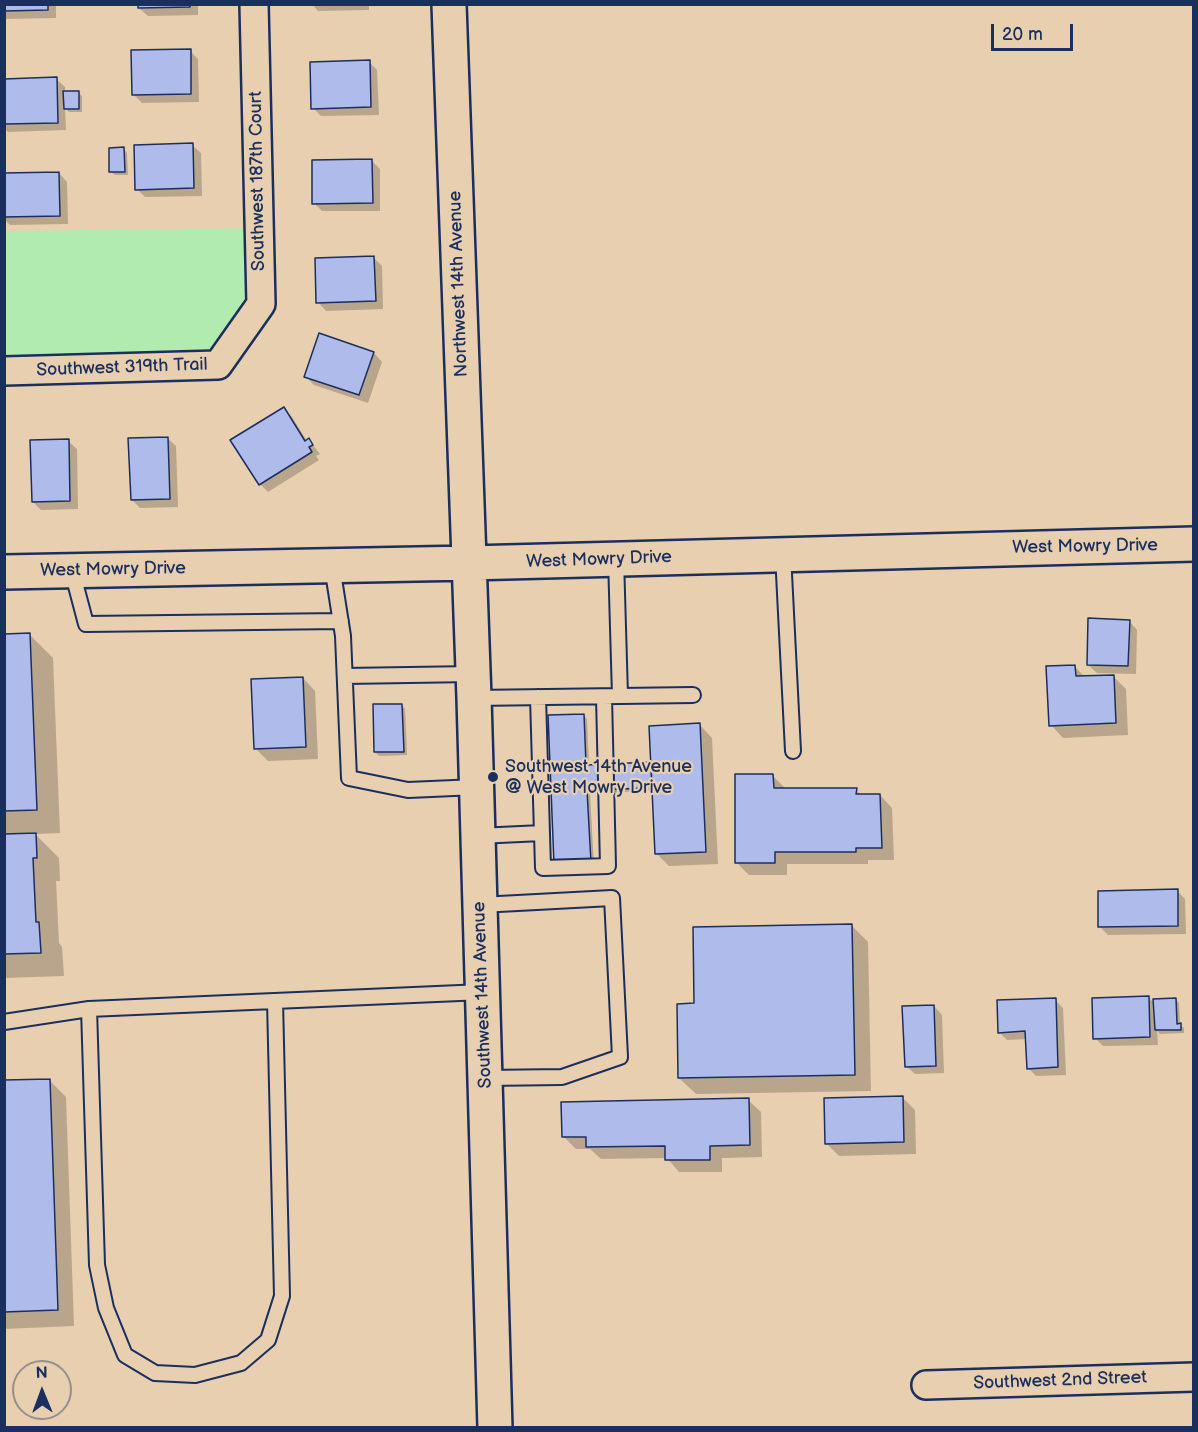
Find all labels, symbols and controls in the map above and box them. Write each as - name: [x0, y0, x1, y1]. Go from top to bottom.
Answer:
- scale bar: [994, 12, 1076, 50]
- text: 20 m: [1002, 24, 1043, 45]
- street label: Southwest 187th Court: [246, 91, 270, 271]
- street label: Northwest 14th Avenue: [445, 190, 473, 378]
- street label: Southwest 319th Trail: [36, 354, 208, 382]
- street label: West Mowry Drive: [1012, 535, 1158, 559]
- street label: West Mowry Drive: [526, 547, 672, 573]
- street label: West Mowry Drive: [40, 558, 186, 582]
- place label: Southwest 14th Avenue @ West Mowry Drive: [505, 756, 692, 798]
- marker: Southwest 14th Avenue @ West Mowry Drive: [486, 770, 500, 784]
- street label: Southwest 14th Avenue: [469, 901, 497, 1089]
- north arrow: [12, 1360, 72, 1420]
- text: N: [36, 1364, 48, 1383]
- street label: Southwest 2nd Street: [973, 1367, 1147, 1395]

